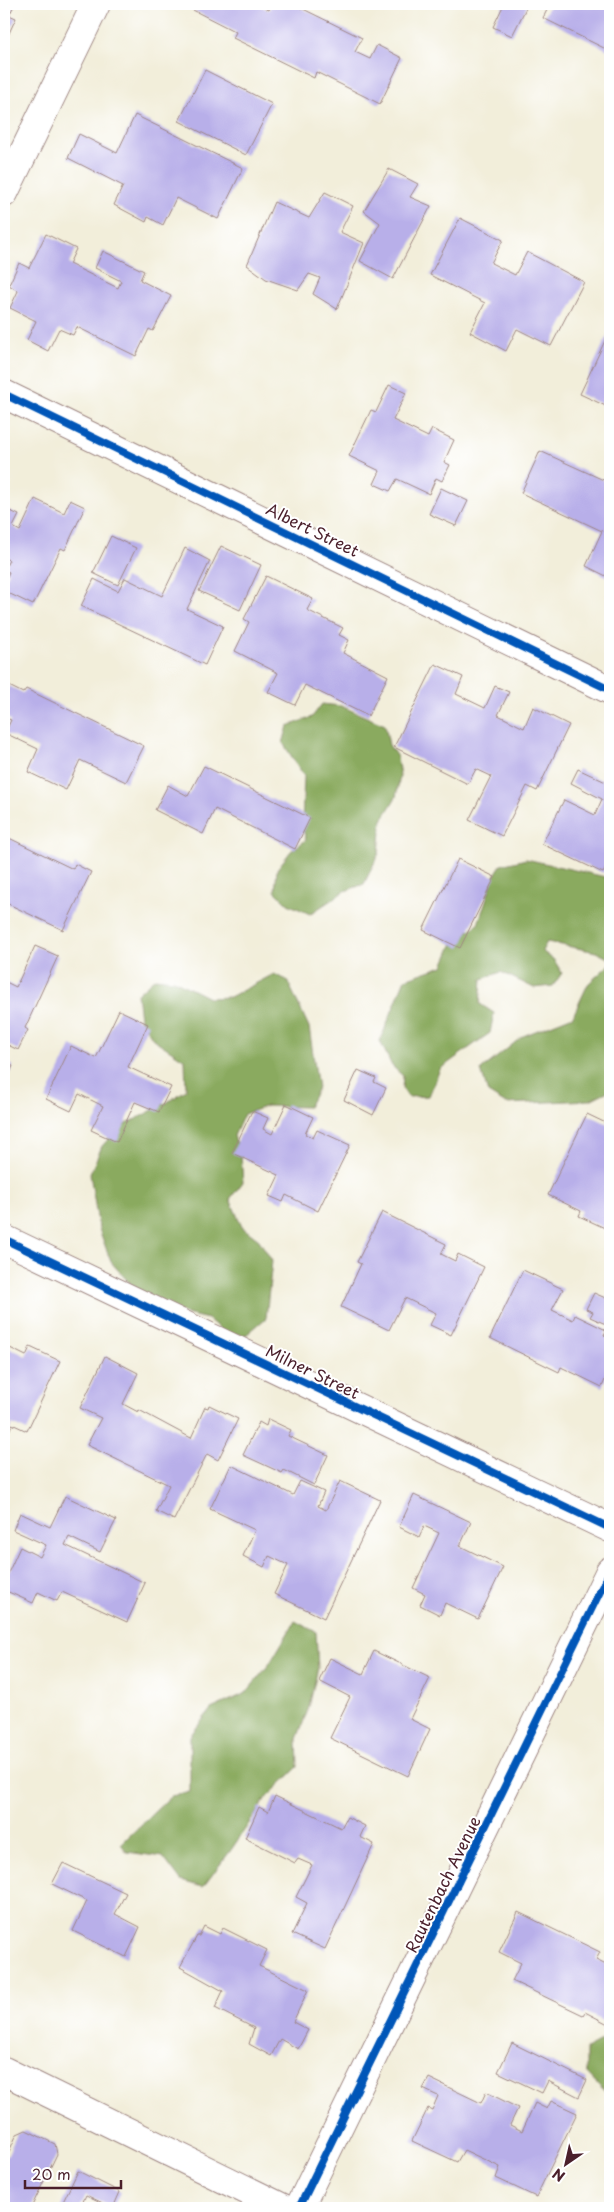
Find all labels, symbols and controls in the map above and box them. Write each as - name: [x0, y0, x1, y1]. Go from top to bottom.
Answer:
- street label: Albert Street: [263, 496, 364, 562]
- street label: Milner Street: [262, 1338, 364, 1404]
- street label: Rautenbach Avenue: [398, 1811, 486, 1956]
- north arrow: [542, 2140, 592, 2190]
- scale bar: [25, 2157, 121, 2189]
- text: 20 m: [32, 2162, 71, 2185]
- text: N: [548, 2163, 569, 2187]

